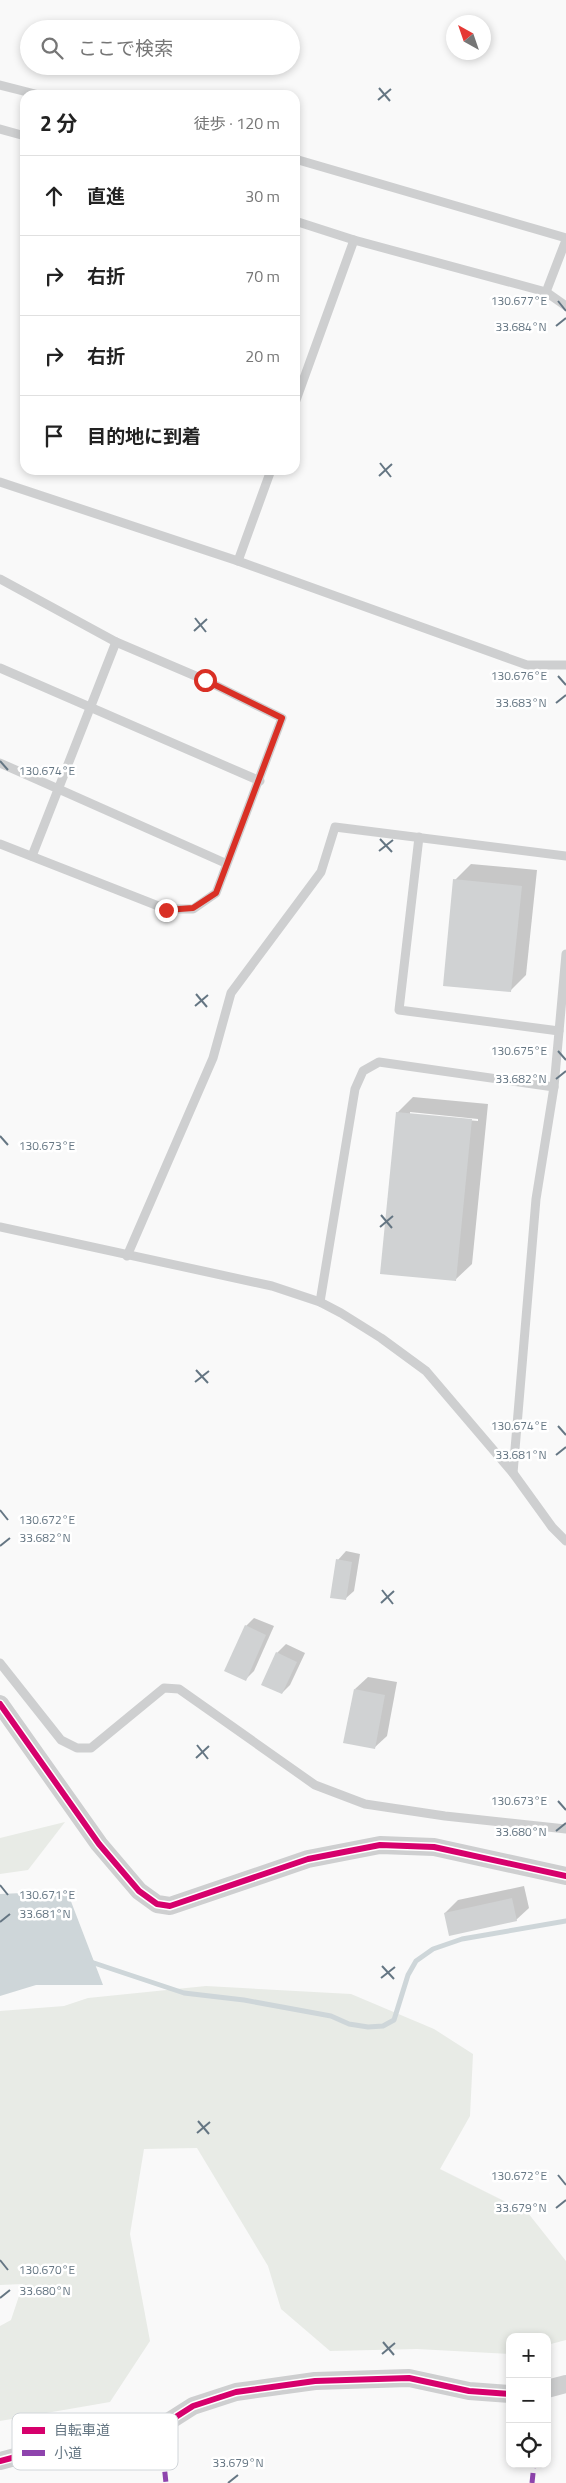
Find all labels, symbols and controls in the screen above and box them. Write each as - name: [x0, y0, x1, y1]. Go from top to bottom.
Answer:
- north arrow: [446, 15, 491, 60]
- search box: [20, 20, 300, 75]
- text: ここで検索: [78, 33, 173, 62]
- icon: search: [38, 34, 66, 62]
- text: 2 分: [40, 107, 77, 139]
- text: 徒歩 · 120 m: [194, 111, 280, 135]
- text: 直進: [87, 181, 125, 210]
- icon: ahead: [40, 182, 68, 210]
- text: 30 m: [245, 184, 280, 208]
- text: 右折: [87, 261, 125, 290]
- icon: right: [40, 262, 68, 290]
- text: 70 m: [245, 264, 280, 288]
- text: 130.677°E: [491, 291, 547, 310]
- text: 33.684°N: [495, 317, 547, 336]
- text: 右折: [87, 341, 125, 370]
- icon: right: [40, 342, 68, 370]
- text: 20 m: [245, 344, 280, 368]
- text: 目的地に到着: [87, 421, 201, 450]
- icon: arrive: [40, 422, 68, 450]
- text: 130.676°E: [491, 666, 547, 685]
- route start: [194, 669, 217, 692]
- text: 33.683°N: [495, 693, 547, 712]
- text: 130.674°E: [19, 761, 75, 780]
- route end: [155, 899, 178, 922]
- text: 130.675°E: [491, 1041, 547, 1060]
- text: 33.682°N: [495, 1069, 547, 1088]
- text: 130.673°E: [19, 1136, 75, 1155]
- text: 130.674°E: [491, 1416, 547, 1435]
- text: 33.681°N: [495, 1445, 547, 1464]
- text: 130.672°E: [19, 1510, 75, 1529]
- text: 33.682°N: [19, 1528, 71, 1547]
- text: 130.673°E: [491, 1791, 547, 1810]
- text: 33.680°N: [495, 1822, 547, 1841]
- text: 130.671°E: [19, 1885, 75, 1904]
- text: 33.681°N: [19, 1904, 71, 1923]
- text: 130.672°E: [491, 2166, 547, 2185]
- text: 33.679°N: [495, 2198, 547, 2217]
- text: 130.670°E: [19, 2260, 75, 2279]
- text: 33.680°N: [19, 2281, 71, 2300]
- map controls: [506, 2333, 551, 2468]
- button: +: [506, 2333, 551, 2378]
- button: −: [506, 2378, 551, 2423]
- legend: [12, 2413, 178, 2470]
- text: 自転車道: [54, 2419, 110, 2440]
- button: locate: [506, 2423, 551, 2468]
- text: 小道: [54, 2442, 82, 2463]
- text: 33.679°N: [212, 2453, 264, 2472]

